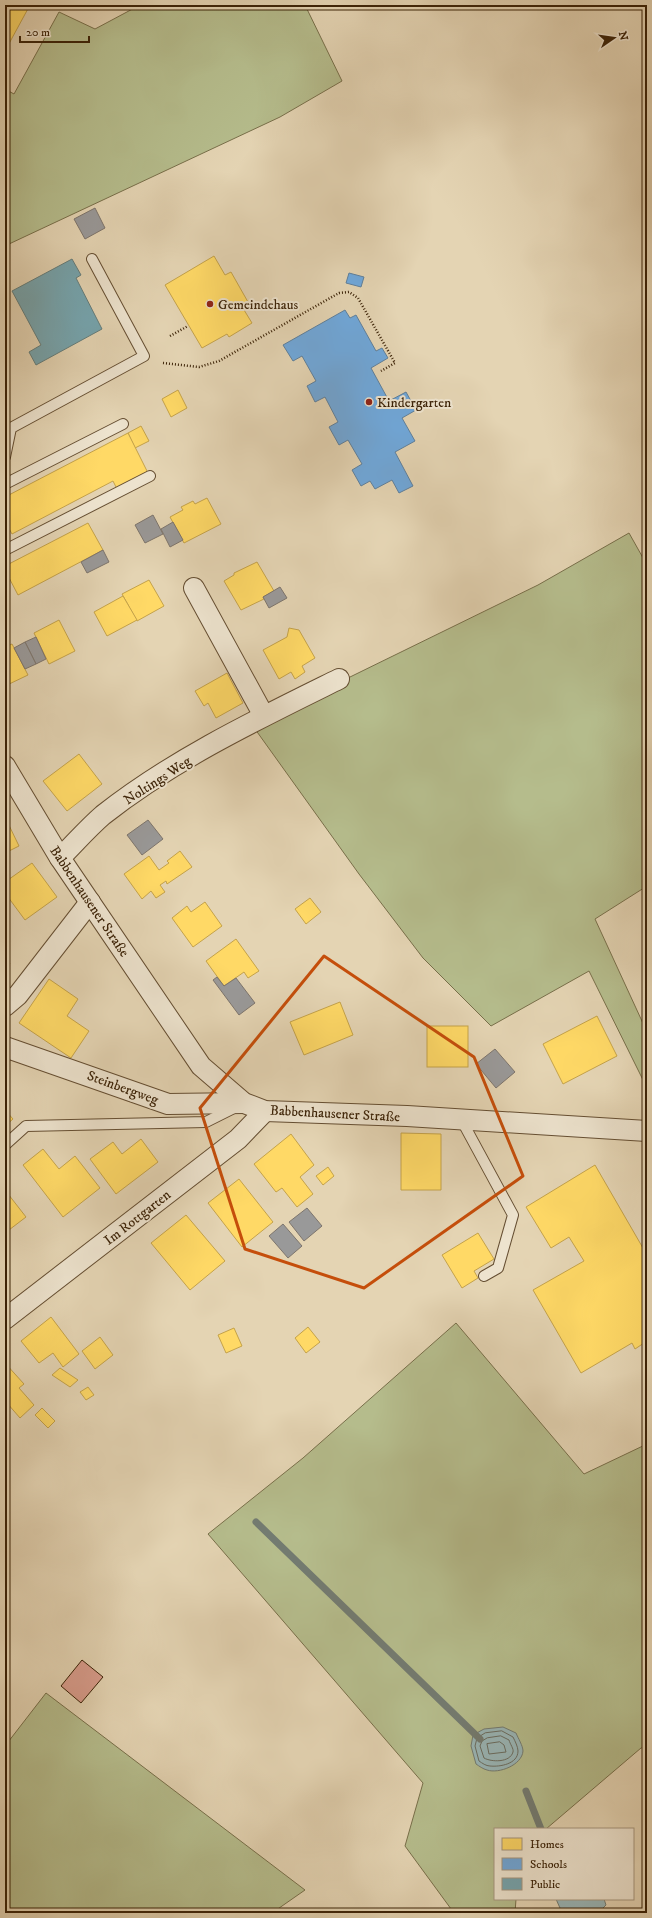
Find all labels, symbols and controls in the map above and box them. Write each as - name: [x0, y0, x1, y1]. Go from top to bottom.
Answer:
- scale bar: [20, 18, 89, 44]
- north arrow: [594, 18, 634, 58]
- text: 20 m: [26, 25, 50, 40]
- text: N: [615, 30, 631, 42]
- place label: Gemeindehaus: [218, 296, 299, 314]
- marker: Gemeindehaus: [205, 299, 215, 309]
- place label: Kindergarten: [377, 394, 452, 412]
- marker: Kindergarten: [364, 397, 374, 407]
- street label: Noltings Weg: [120, 752, 195, 809]
- street label: Babbenhausener Straße: [45, 843, 133, 961]
- street label: Steinbergweg: [84, 1067, 161, 1109]
- street label: Babbenhausener Straße: [270, 1102, 401, 1126]
- street label: Im Rottgarten: [101, 1186, 175, 1249]
- legend: [494, 1828, 634, 1900]
- text: Homes: [530, 1837, 564, 1852]
- text: Schools: [530, 1857, 567, 1872]
- text: Public: [530, 1877, 560, 1892]

